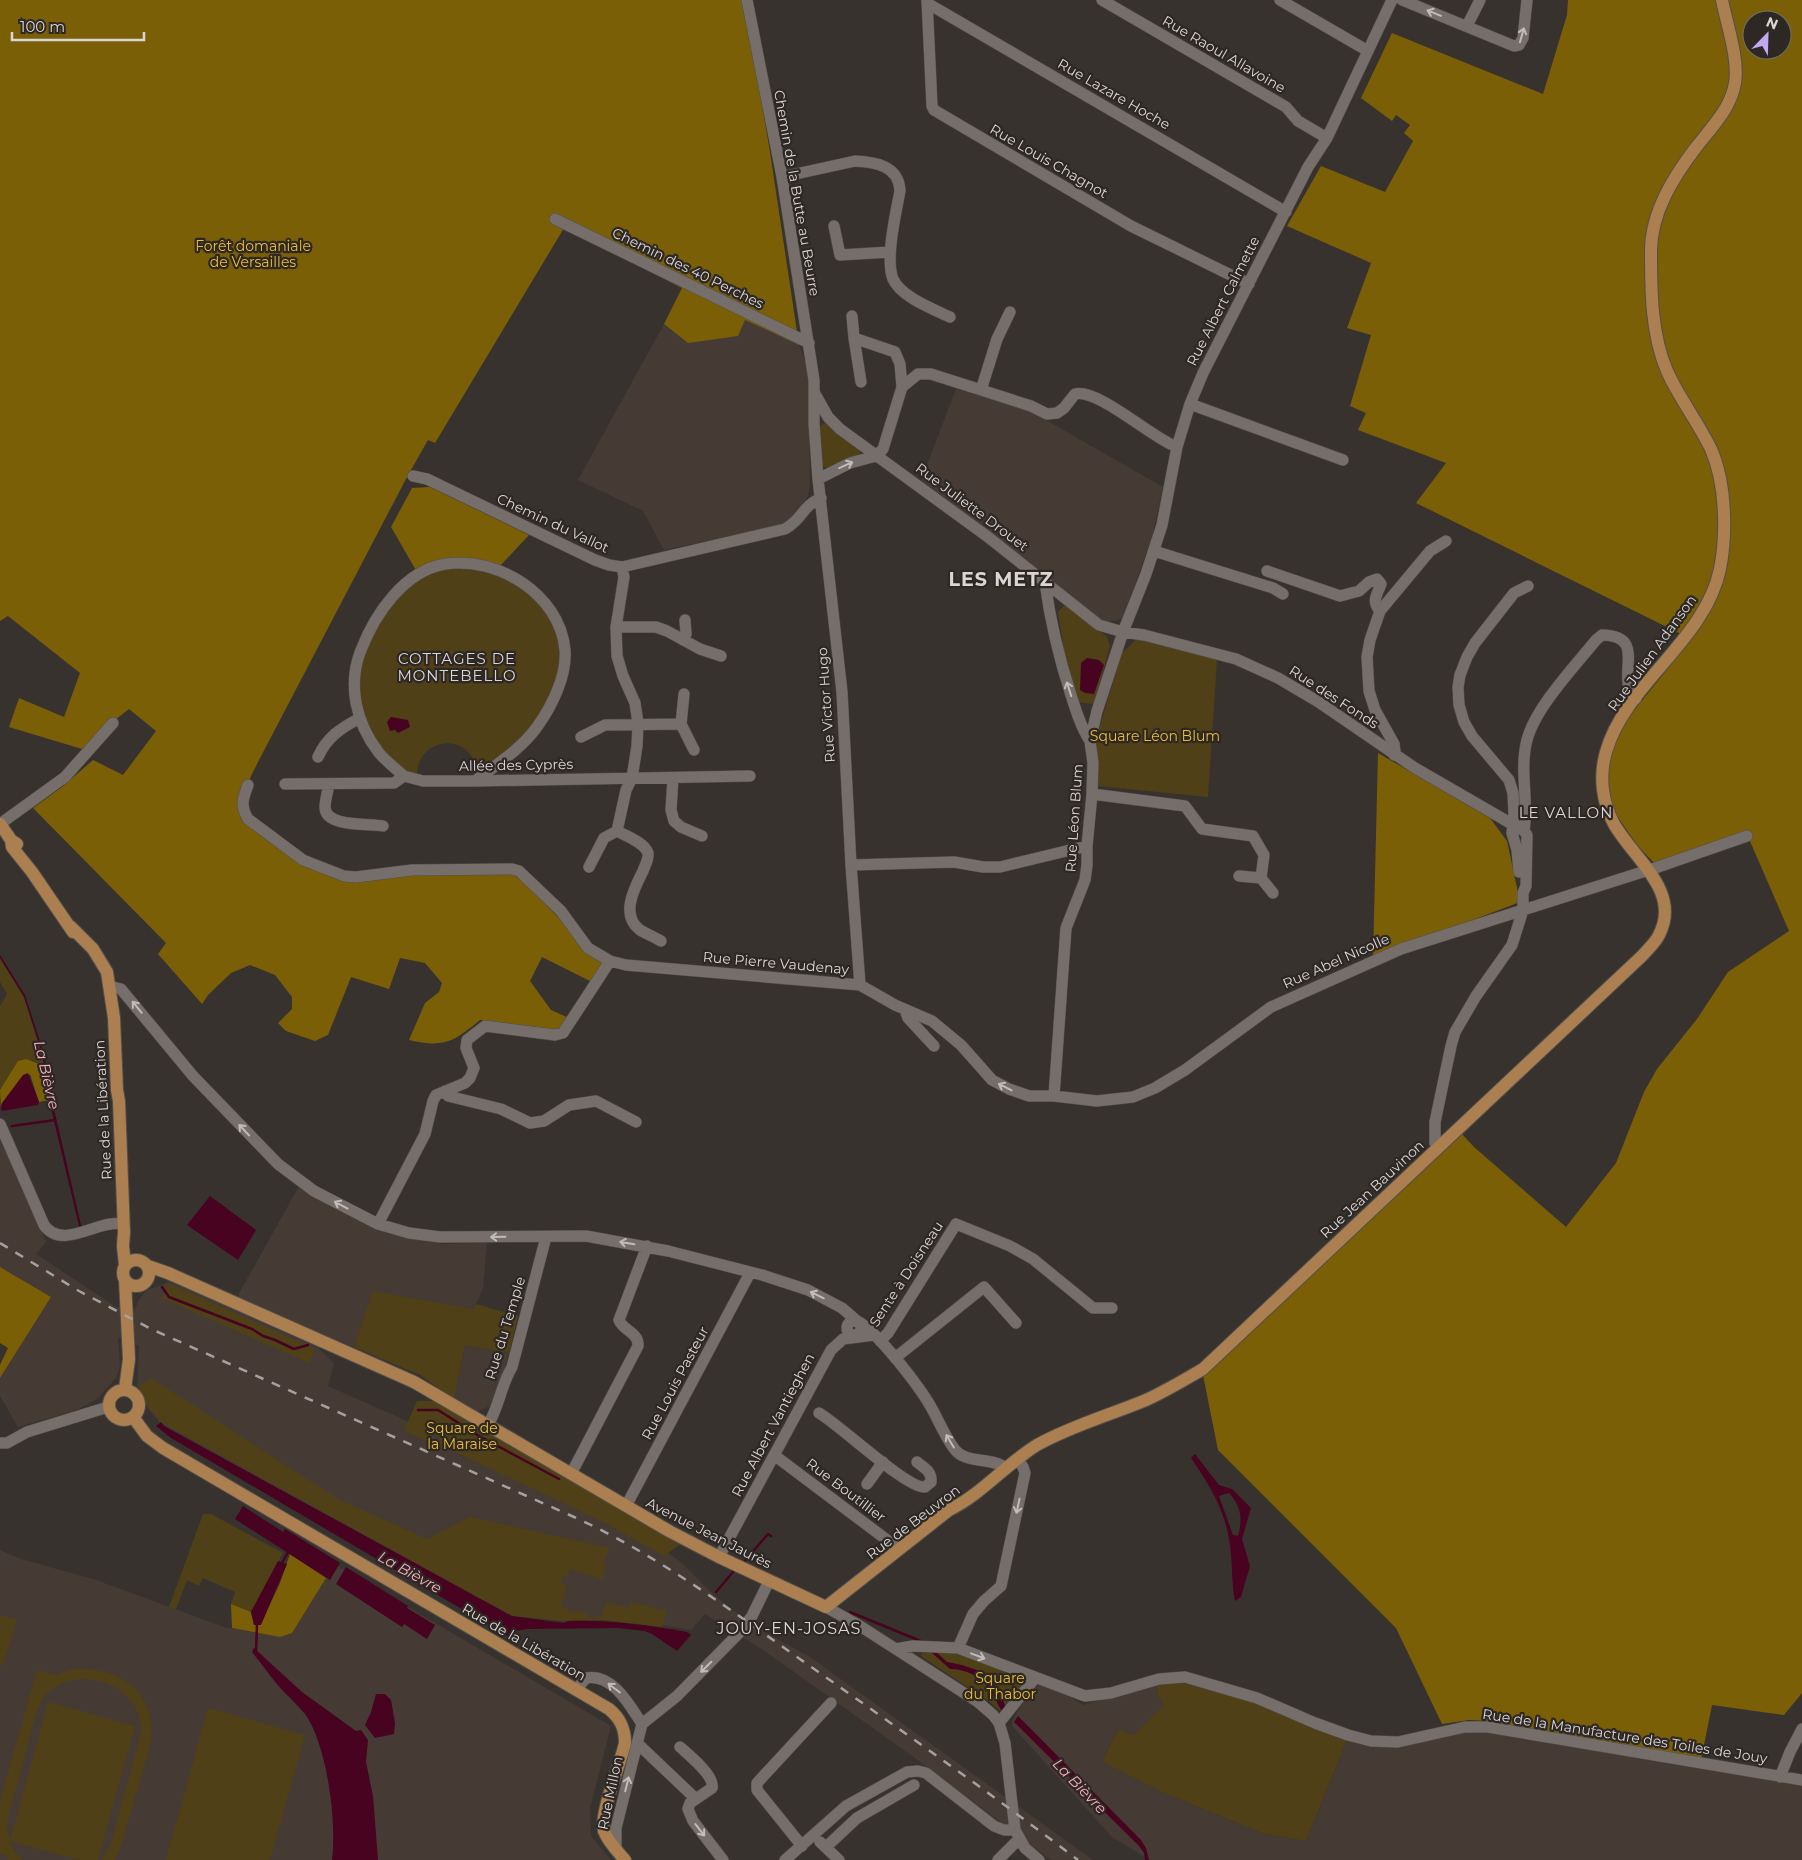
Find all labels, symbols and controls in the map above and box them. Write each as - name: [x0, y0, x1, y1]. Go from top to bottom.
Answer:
- one-way arrow: [1427, 8, 1443, 17]
- scale bar: [12, 10, 145, 42]
- north arrow: [1742, 10, 1792, 60]
- street label: Rue Raoul Allavoine: [1159, 11, 1289, 97]
- text: N: [1763, 13, 1781, 34]
- text: 100 m: [20, 17, 65, 36]
- one-way arrow: [1518, 28, 1527, 44]
- street label: Rue Lazare Hoche: [1055, 54, 1173, 134]
- street label: Chemin de la Butte au Beurre: [770, 88, 824, 298]
- street label: Rue Louis Chagnot: [987, 120, 1112, 202]
- street label: Chemin des 40 Perches: [609, 223, 767, 313]
- street label: Rue Albert Calmette: [1182, 233, 1264, 369]
- park label: Forêt domaniale de Versailles: [195, 237, 311, 271]
- street label: Rue Juliette Drouet: [912, 459, 1032, 555]
- one-way arrow: [838, 460, 853, 470]
- street label: Chemin du Vallot: [494, 489, 612, 557]
- district label: LES METZ: [948, 568, 1054, 591]
- street label: Rue Julien Adanson: [1604, 591, 1700, 715]
- street label: Rue Victor Hugo: [813, 647, 839, 763]
- district label: COTTAGES DE MONTEBELLO: [397, 649, 517, 685]
- street label: Rue des Fonds: [1286, 661, 1382, 733]
- one-way arrow: [1064, 681, 1073, 697]
- park label: Square Léon Blum: [1090, 727, 1220, 745]
- street label: Allée des Cyprès: [459, 755, 573, 775]
- street label: Rue Léon Blum: [1061, 763, 1087, 873]
- district label: LE VALLON: [1519, 803, 1613, 822]
- street label: Rue Abel Nicolle: [1280, 929, 1392, 993]
- street label: Rue Pierre Vaudenay: [702, 948, 850, 978]
- one-way arrow: [132, 1001, 143, 1014]
- water label: La Bièvre: [30, 1039, 64, 1111]
- street label: Rue de la Libération: [90, 1040, 116, 1180]
- one-way arrow: [998, 1082, 1013, 1091]
- one-way arrow: [238, 1123, 250, 1136]
- street label: Rue Jean Bauvinon: [1316, 1136, 1428, 1242]
- one-way arrow: [334, 1200, 349, 1209]
- street label: Sente à Doisneau: [865, 1218, 947, 1330]
- one-way arrow: [490, 1232, 506, 1242]
- one-way arrow: [619, 1237, 635, 1247]
- street label: Rue du Temple: [481, 1274, 529, 1382]
- one-way arrow: [810, 1289, 825, 1299]
- street label: Rue Louis Pasteur: [637, 1323, 713, 1443]
- street label: Rue Albert Vantieghen: [727, 1350, 819, 1500]
- park label: Square de la Maraise: [426, 1419, 498, 1453]
- one-way arrow: [945, 1434, 955, 1448]
- street label: Rue Boutillier: [803, 1454, 890, 1526]
- street label: Rue de Beuvron: [862, 1481, 964, 1563]
- street label: Avenue Jean Jaurès: [643, 1494, 775, 1573]
- one-way arrow: [1013, 1497, 1022, 1513]
- water label: La Bièvre: [375, 1547, 445, 1597]
- street label: Rue de la Libération: [459, 1599, 589, 1685]
- district label: JOUY-EN-JOSAS: [716, 1619, 861, 1638]
- one-way arrow: [970, 1651, 985, 1661]
- one-way arrow: [700, 1661, 712, 1673]
- park label: Square du Thabor: [964, 1669, 1036, 1703]
- one-way arrow: [607, 1683, 621, 1693]
- street label: Rue de la Manufacture des Toiles de Jouy: [1481, 1705, 1769, 1768]
- water label: La Bièvre: [1049, 1754, 1111, 1818]
- street label: Rue Millon: [593, 1755, 627, 1831]
- one-way arrow: [623, 1777, 632, 1793]
- one-way arrow: [694, 1823, 705, 1836]

